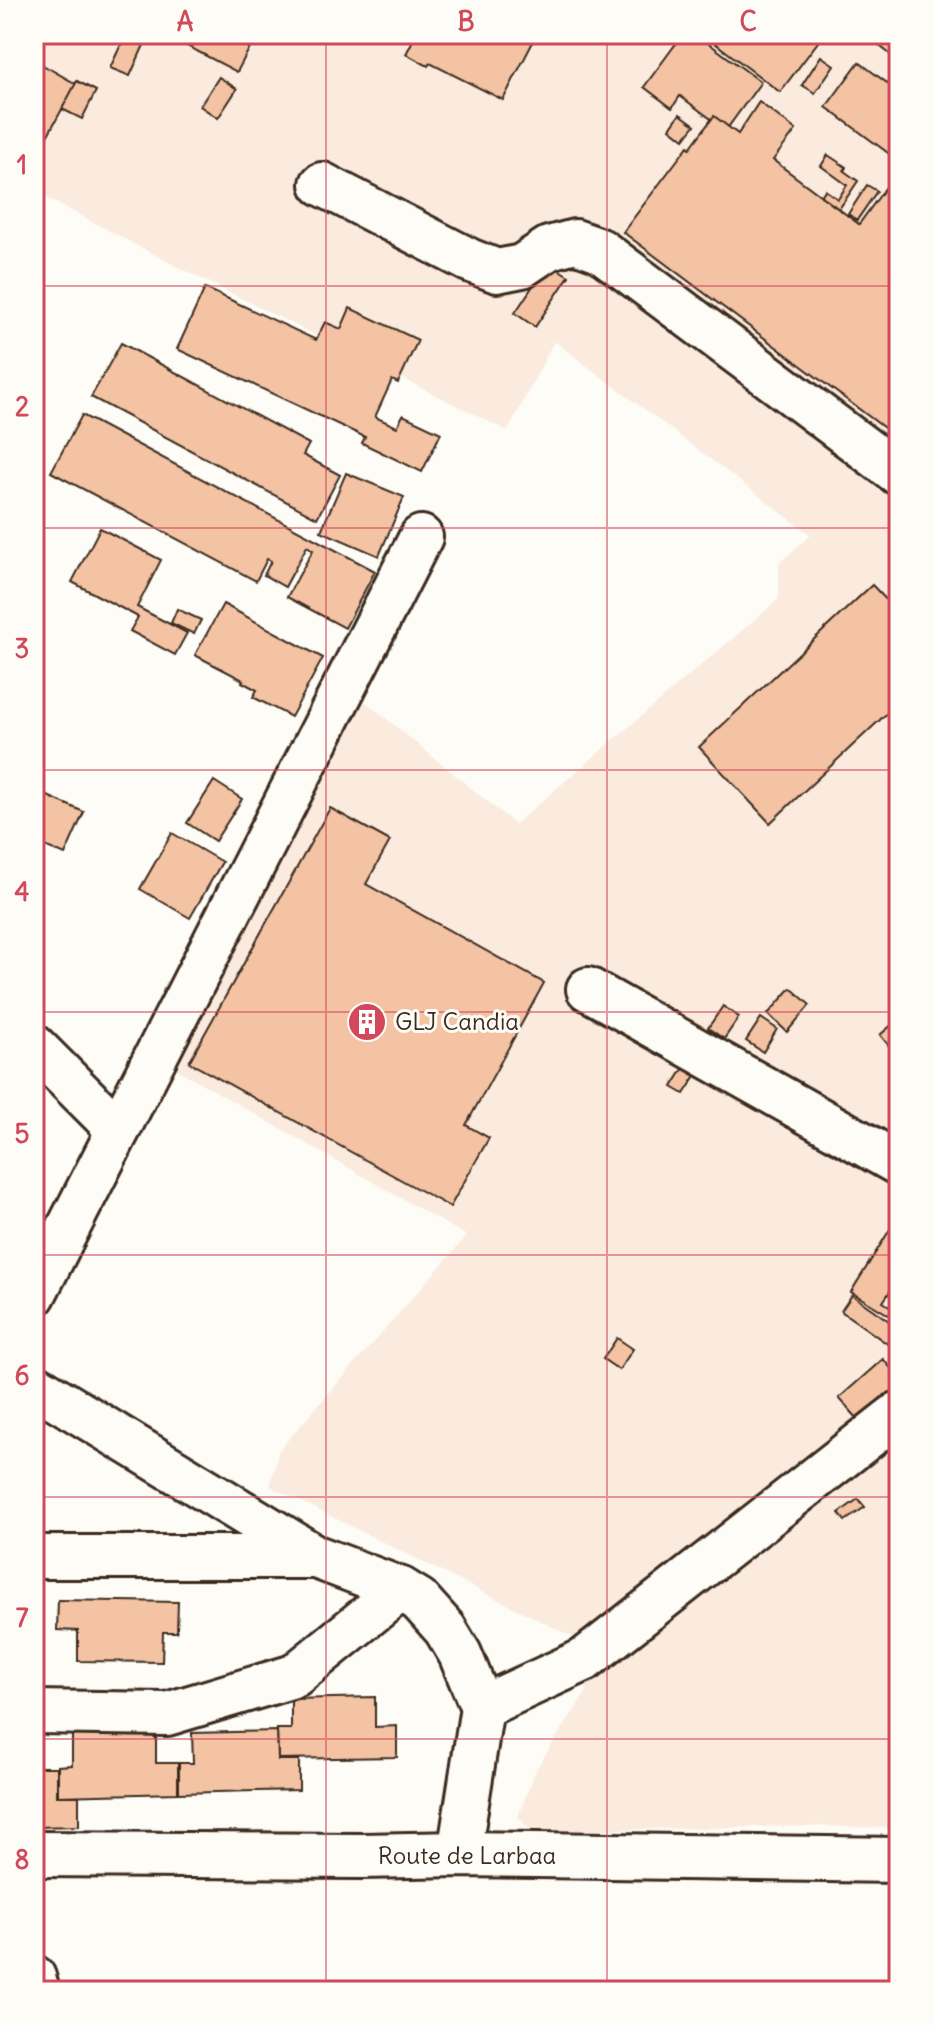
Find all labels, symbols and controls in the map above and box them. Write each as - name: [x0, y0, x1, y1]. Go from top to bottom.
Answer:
- text: A: [177, 5, 194, 38]
- text: B: [457, 5, 475, 38]
- text: C: [739, 5, 757, 38]
- text: 1: [17, 148, 27, 181]
- text: 2: [15, 390, 29, 423]
- text: 3: [15, 632, 29, 665]
- text: 4: [14, 875, 30, 908]
- building icon: GLJ Candia: [346, 1001, 388, 1043]
- place label: GLJ Candia: [395, 1006, 519, 1036]
- text: 5: [15, 1117, 30, 1150]
- text: 6: [14, 1359, 30, 1392]
- text: 7: [16, 1601, 29, 1634]
- street label: Route de Larbaa: [378, 1840, 556, 1870]
- text: 8: [15, 1843, 29, 1876]

